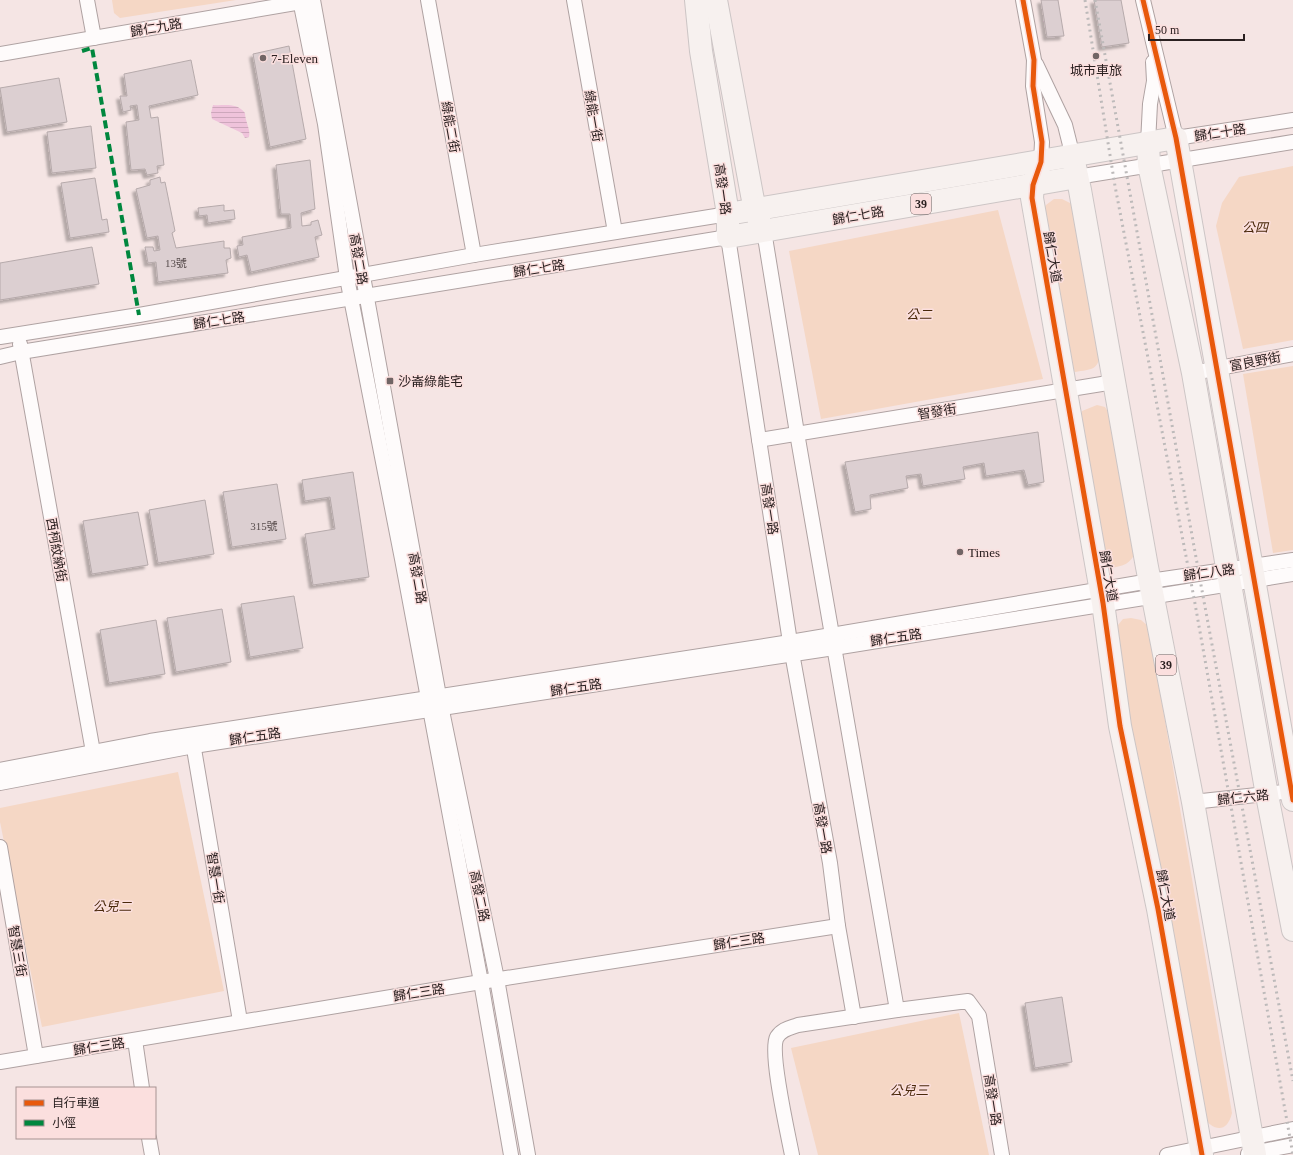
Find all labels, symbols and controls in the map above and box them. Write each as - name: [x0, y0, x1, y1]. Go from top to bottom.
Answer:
- street label: 歸仁九路: [129, 16, 183, 39]
- scale bar: [1149, 16, 1244, 42]
- text: 50 m: [1155, 23, 1180, 37]
- place label: 7-Eleven: [271, 51, 318, 66]
- marker: 城市車旅: [1091, 51, 1101, 61]
- marker: 7-Eleven: [258, 53, 268, 63]
- place label: 城市車旅: [1070, 63, 1122, 78]
- street label: 綠能一街: [582, 89, 605, 143]
- street label: 綠能二街: [439, 100, 462, 154]
- street label: 歸仁十路: [1193, 121, 1247, 144]
- street label: 高發一路: [711, 162, 734, 216]
- road number: 39: [911, 194, 931, 214]
- street label: 歸仁七路: [831, 204, 885, 227]
- park label: 公四: [1242, 220, 1270, 235]
- street label: 歸仁大道: [1041, 230, 1064, 284]
- street label: 高發二路: [347, 232, 370, 286]
- house number: 13號: [165, 257, 187, 269]
- street label: 歸仁七路: [512, 257, 566, 280]
- park label: 公二: [906, 307, 933, 322]
- street label: 歸仁七路: [192, 309, 246, 332]
- street label: 富良野街: [1228, 349, 1282, 374]
- place label: 沙崙綠能宅: [398, 374, 463, 389]
- marker: 沙崙綠能宅: [385, 376, 395, 386]
- street label: 智發街: [917, 401, 958, 422]
- street label: 高發一路: [758, 482, 781, 536]
- street label: 西柯紋納街: [43, 517, 70, 583]
- house number: 315號: [250, 520, 278, 532]
- place label: Times: [968, 545, 1000, 560]
- marker: Times: [955, 547, 965, 557]
- street label: 歸仁大道: [1097, 549, 1120, 603]
- street label: 高發二路: [406, 551, 429, 605]
- street label: 歸仁八路: [1182, 561, 1236, 584]
- street label: 歸仁五路: [869, 626, 923, 649]
- road number: 39: [1156, 655, 1176, 675]
- street label: 歸仁五路: [549, 676, 603, 699]
- street label: 歸仁五路: [228, 725, 282, 748]
- street label: 歸仁六路: [1216, 787, 1270, 808]
- street label: 高發一路: [811, 801, 834, 855]
- street label: 智慧一街: [204, 851, 227, 905]
- street label: 歸仁大道: [1153, 868, 1178, 922]
- street label: 高發二路: [467, 869, 492, 923]
- park label: 公兒二: [92, 899, 132, 914]
- street label: 智慧三街: [6, 924, 29, 978]
- street label: 歸仁三路: [712, 930, 766, 953]
- street label: 歸仁三路: [392, 981, 446, 1004]
- street label: 歸仁三路: [72, 1035, 126, 1058]
- street label: 高發一路: [981, 1073, 1004, 1127]
- park label: 公兒三: [889, 1083, 929, 1098]
- legend: [16, 1087, 156, 1139]
- text: 自行車道: [52, 1096, 100, 1110]
- text: 小徑: [52, 1116, 76, 1130]

